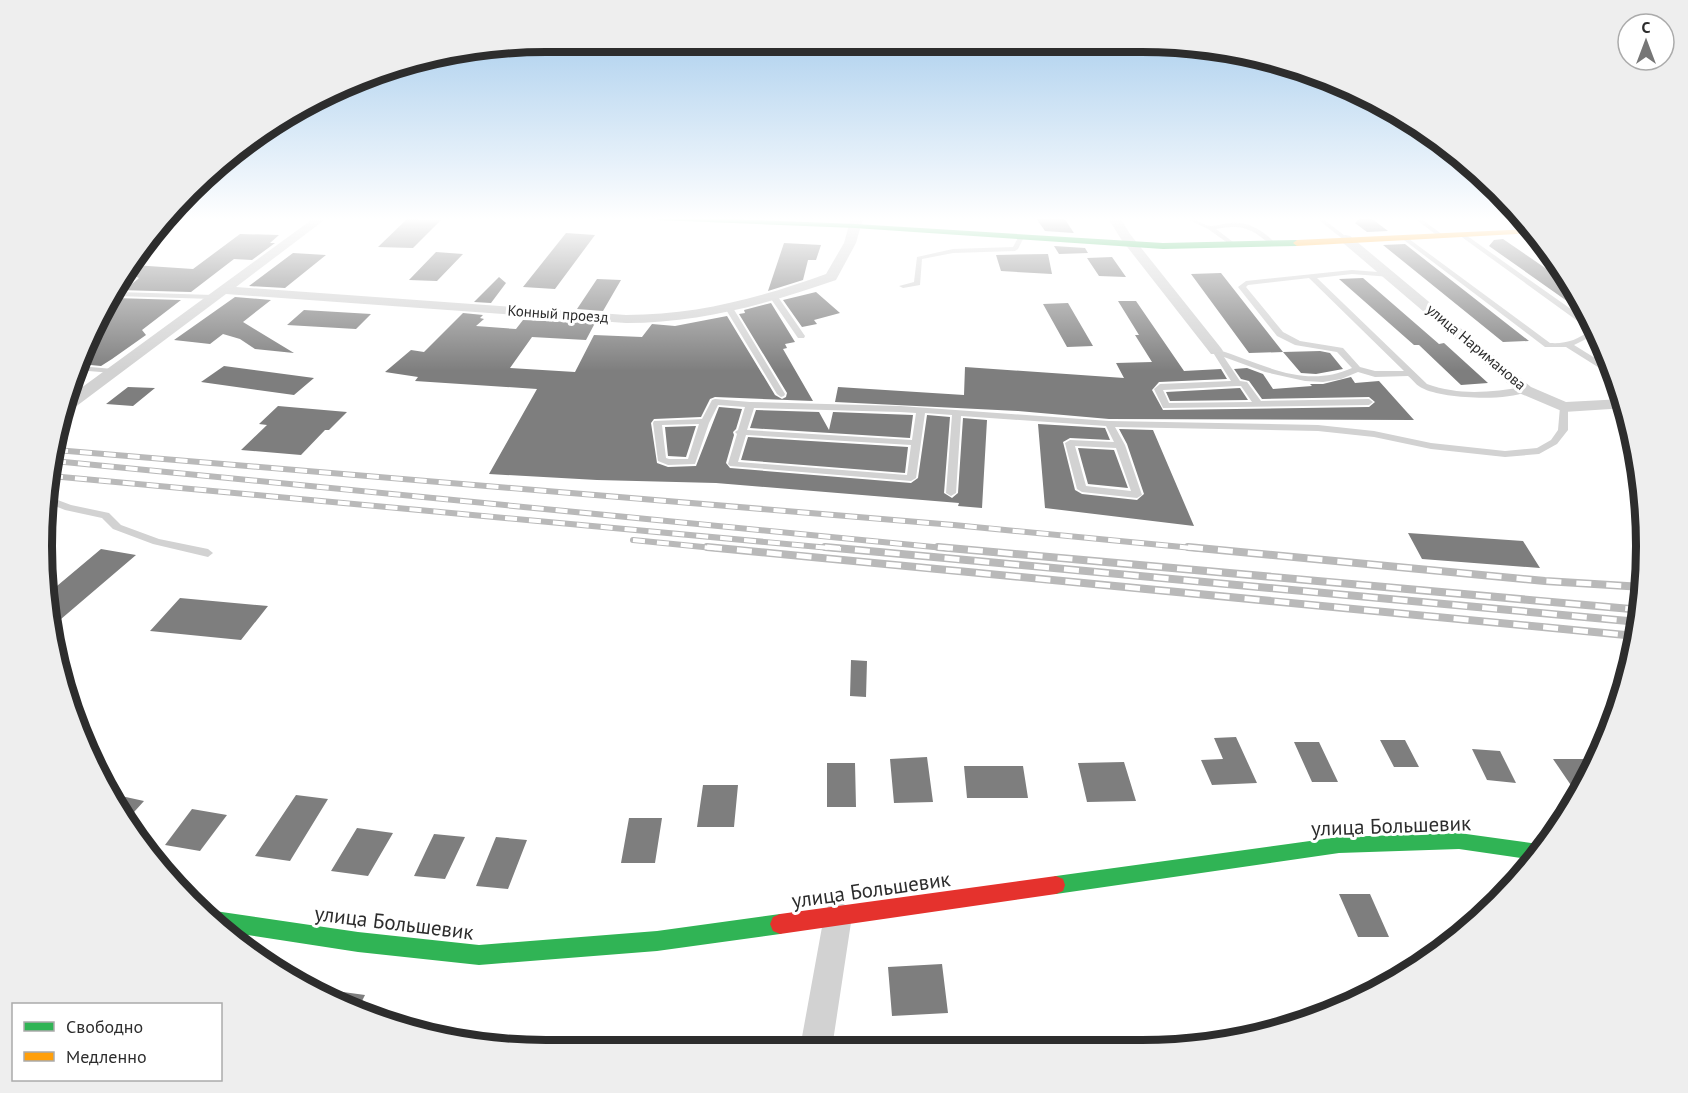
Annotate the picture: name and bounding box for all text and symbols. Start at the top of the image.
north arrow [1616,12,1676,72]
text: С [1642,17,1651,37]
street label: улица Нариманова [1423,299,1530,394]
street label: Конный проезд [507,301,609,327]
street label: улица Большевик [1310,809,1471,842]
street label: улица Большевик [790,865,952,914]
street label: улица Большевик [313,899,475,946]
legend [12,1003,222,1081]
text: Свободно [66,1015,143,1038]
text: Медленно [66,1045,147,1068]

